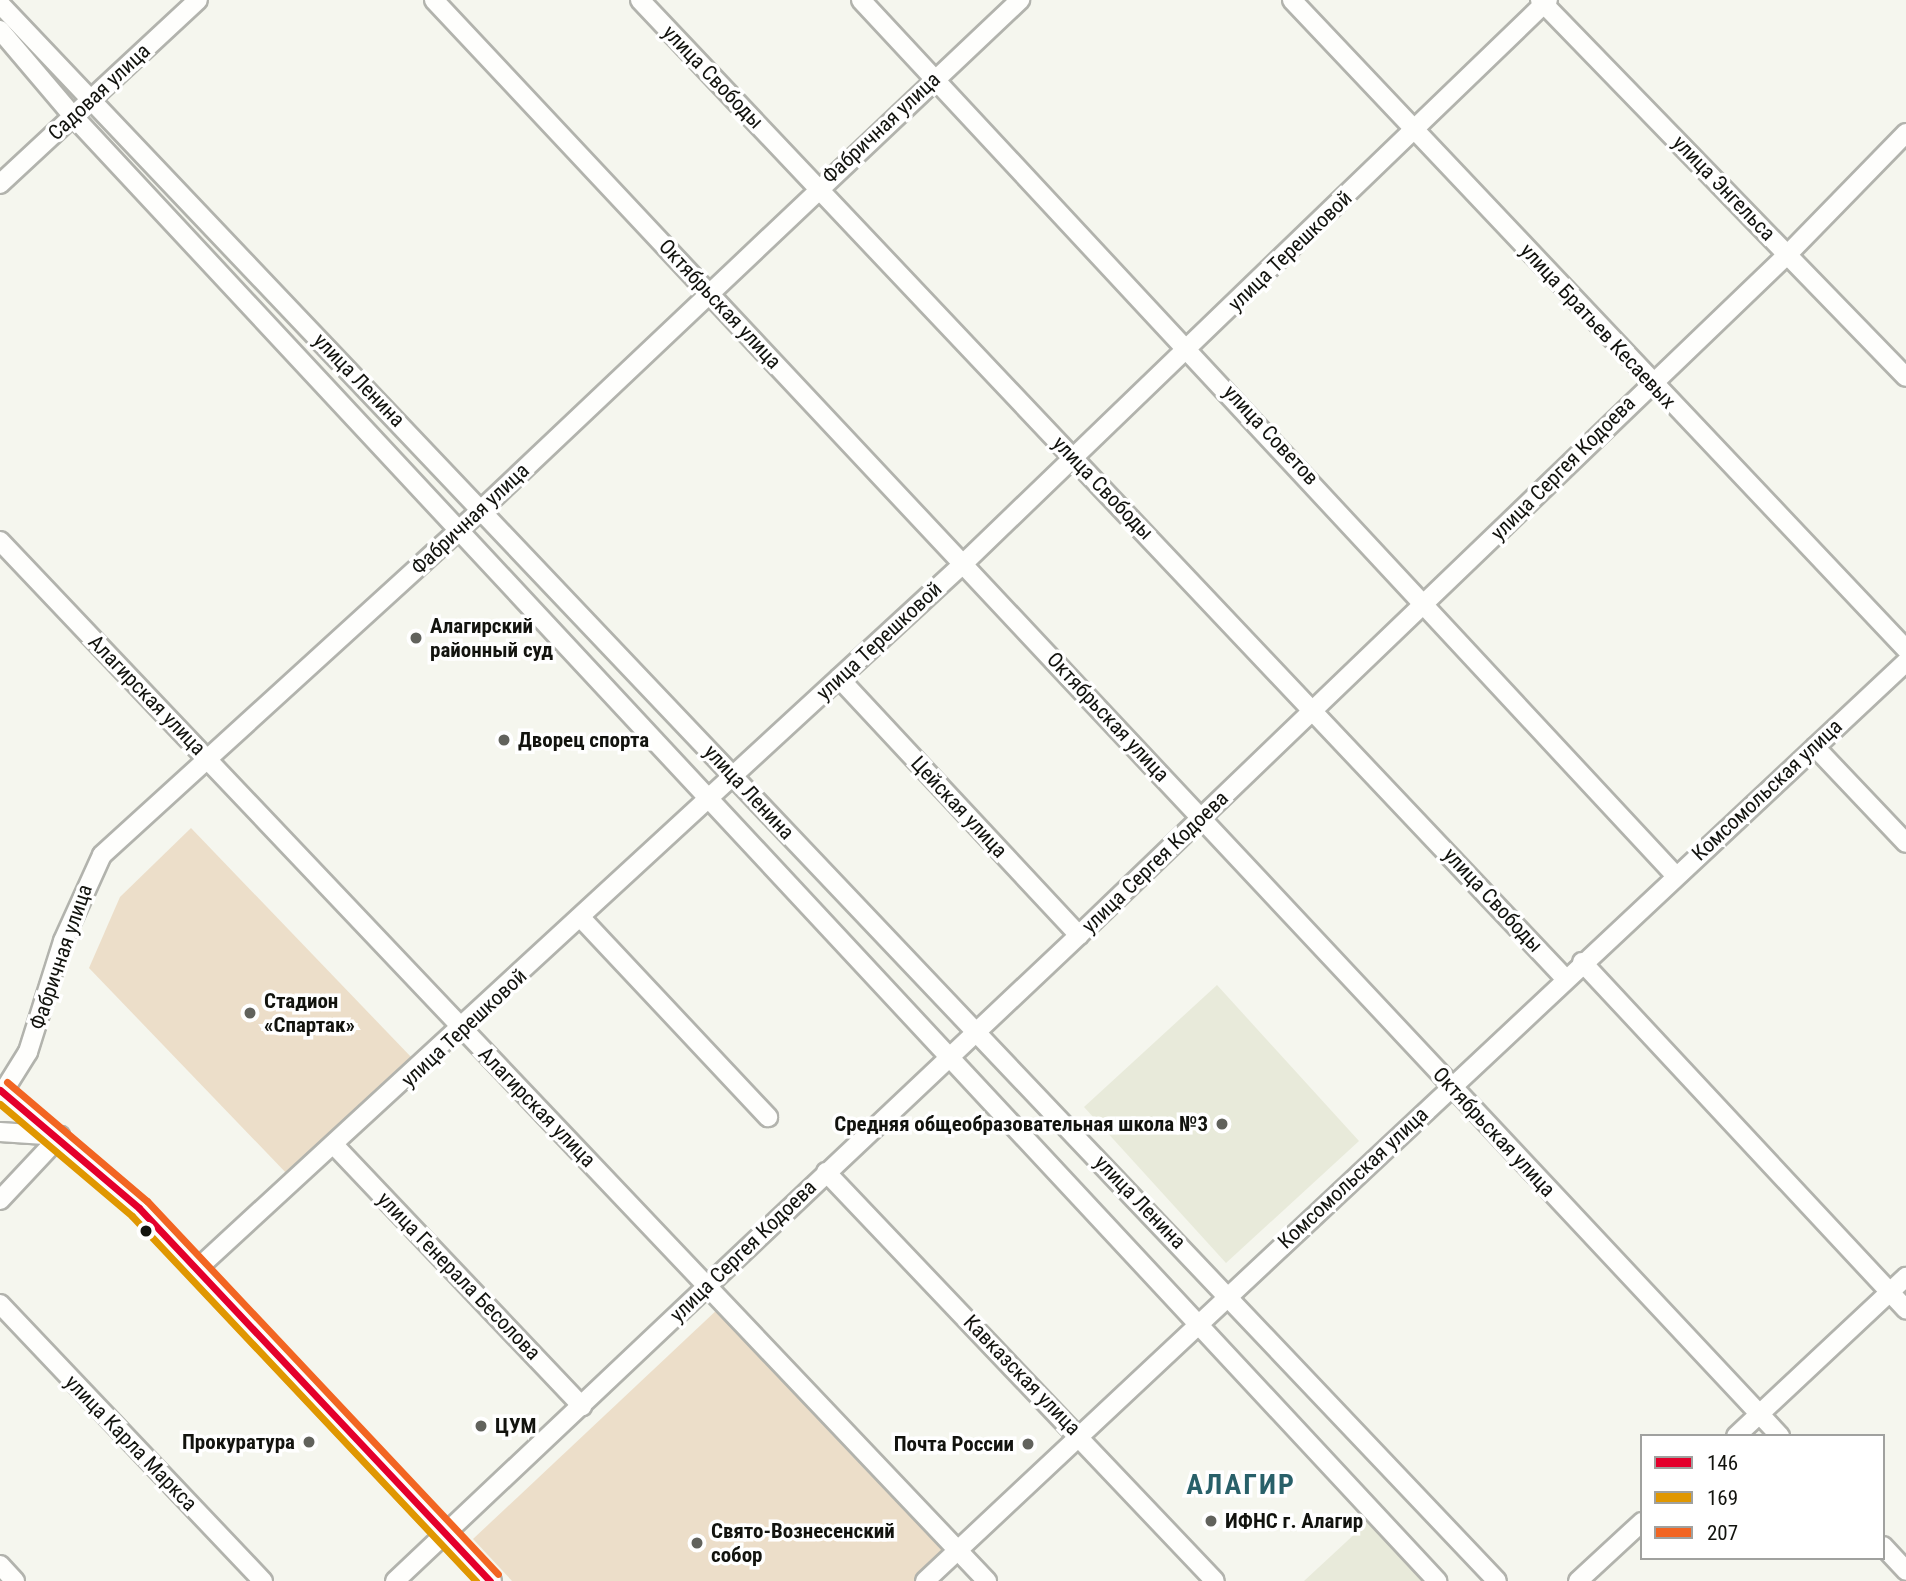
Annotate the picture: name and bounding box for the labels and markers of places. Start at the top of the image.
place label: Алагирский районный суд [430,613,553,663]
marker: Алагирский районный суд [408,630,424,646]
place label: Дворец спорта [518,727,649,753]
marker: Дворец спорта [496,732,512,748]
place label: Стадион «Спартак» [264,988,355,1038]
marker: Стадион «Спартак» [242,1005,258,1021]
place label: Средняя общеобразовательная школа №3 [834,1111,1208,1137]
marker: Средняя общеобразовательная школа №3 [1214,1116,1230,1132]
unlabelled marker [139,1224,153,1238]
place label: ЦУМ [495,1413,536,1439]
marker: ЦУМ [473,1418,489,1434]
place label: Прокуратура [182,1429,295,1455]
place label: Почта России [894,1431,1014,1457]
marker: Прокуратура [301,1434,317,1450]
marker: Почта России [1020,1436,1036,1452]
place label: ИФНС г. Алагир [1225,1508,1363,1534]
marker: ИФНС г. Алагир [1203,1513,1219,1529]
place label: Свято-Вознесенский собор [711,1518,895,1568]
marker: Свято-Вознесенский собор [689,1535,705,1551]

